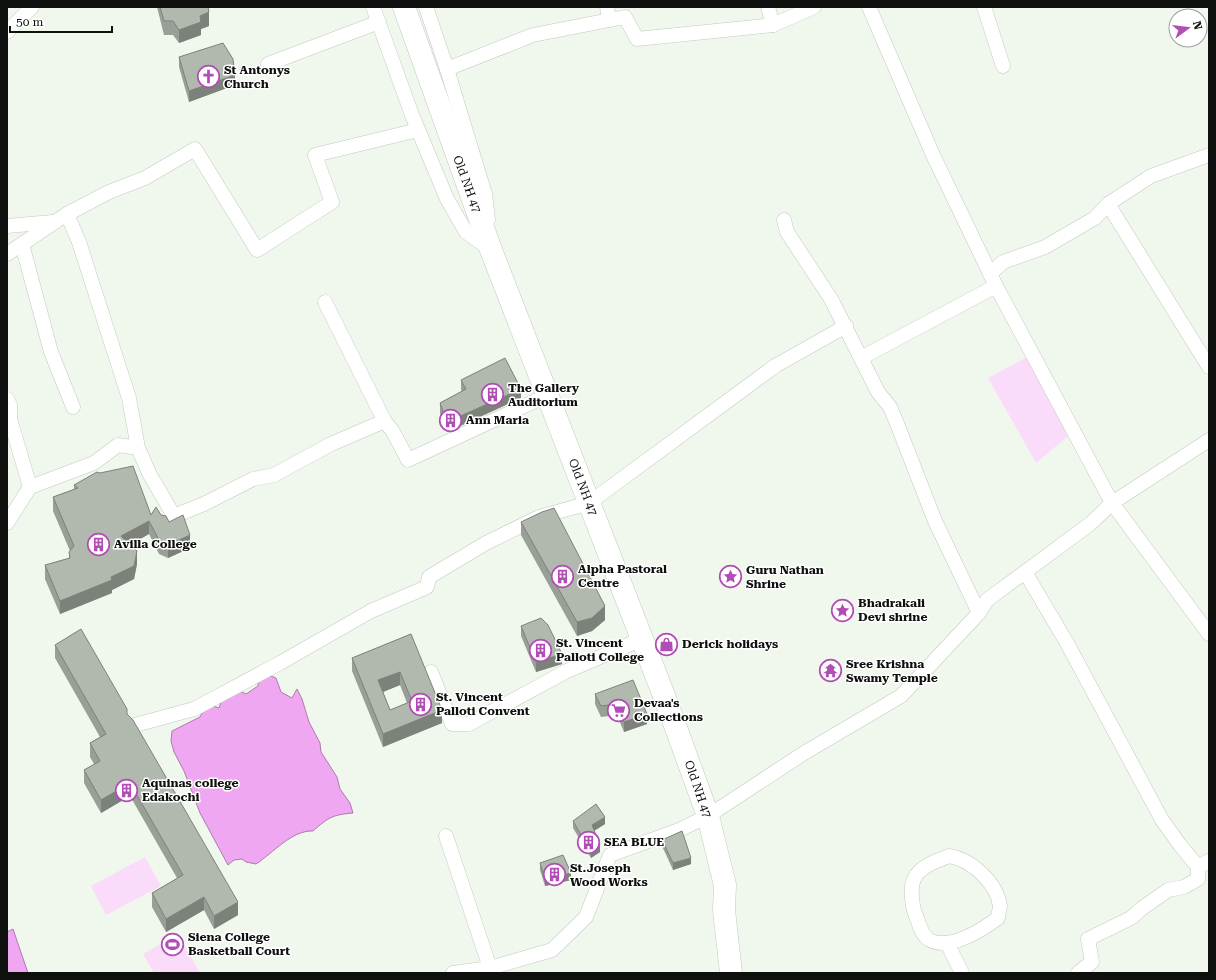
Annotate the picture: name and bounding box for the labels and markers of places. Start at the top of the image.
place label: St Antonys Church [224,63,290,91]
church icon: St Antonys Church [195,64,221,90]
place label: The Gallery Auditorium [508,381,580,409]
building icon: The Gallery Auditorium [479,382,505,408]
building icon: Ann Maria [438,407,464,433]
place label: Ann Maria [466,413,529,427]
building icon: Avilla College [85,531,111,557]
place label: Avilla College [114,537,197,551]
place label: Alpha Pastoral Centre [578,562,667,590]
building icon: Alpha Pastoral Centre [550,563,576,589]
place label: Guru Nathan Shrine [746,563,824,591]
place icon: Guru Nathan Shrine [718,564,744,590]
place label: Bhadrakali Devi shrine [858,596,927,624]
place icon: Bhadrakali Devi shrine [829,597,855,623]
shop icon: Derick holidays [653,631,679,657]
place label: St. Vincent Palloti College [556,636,644,664]
building icon: St. Vincent Palloti College [528,637,554,663]
place label: Derick holidays [682,637,778,651]
place label: Sree Krishna Swamy Temple [846,657,938,685]
temple icon: Sree Krishna Swamy Temple [817,658,843,684]
place label: St. Vincent Palloti Convent [436,690,530,718]
building icon: St. Vincent Palloti Convent [408,691,434,717]
place label: Devaa's Collections [634,696,703,724]
supermarket icon: Devaa's Collections [606,697,632,723]
place label: Aquinas college Edakochi [142,776,239,804]
building icon: Aquinas college Edakochi [114,777,140,803]
building icon: SEA BLUE [575,829,601,855]
place label: SEA BLUE [604,835,664,849]
place label: St.Joseph Wood Works [570,861,648,889]
building icon: St.Joseph Wood Works [542,862,568,888]
place label: Siena College Basketball Court [188,930,290,958]
sports icon: Siena College Basketball Court [159,931,185,957]

